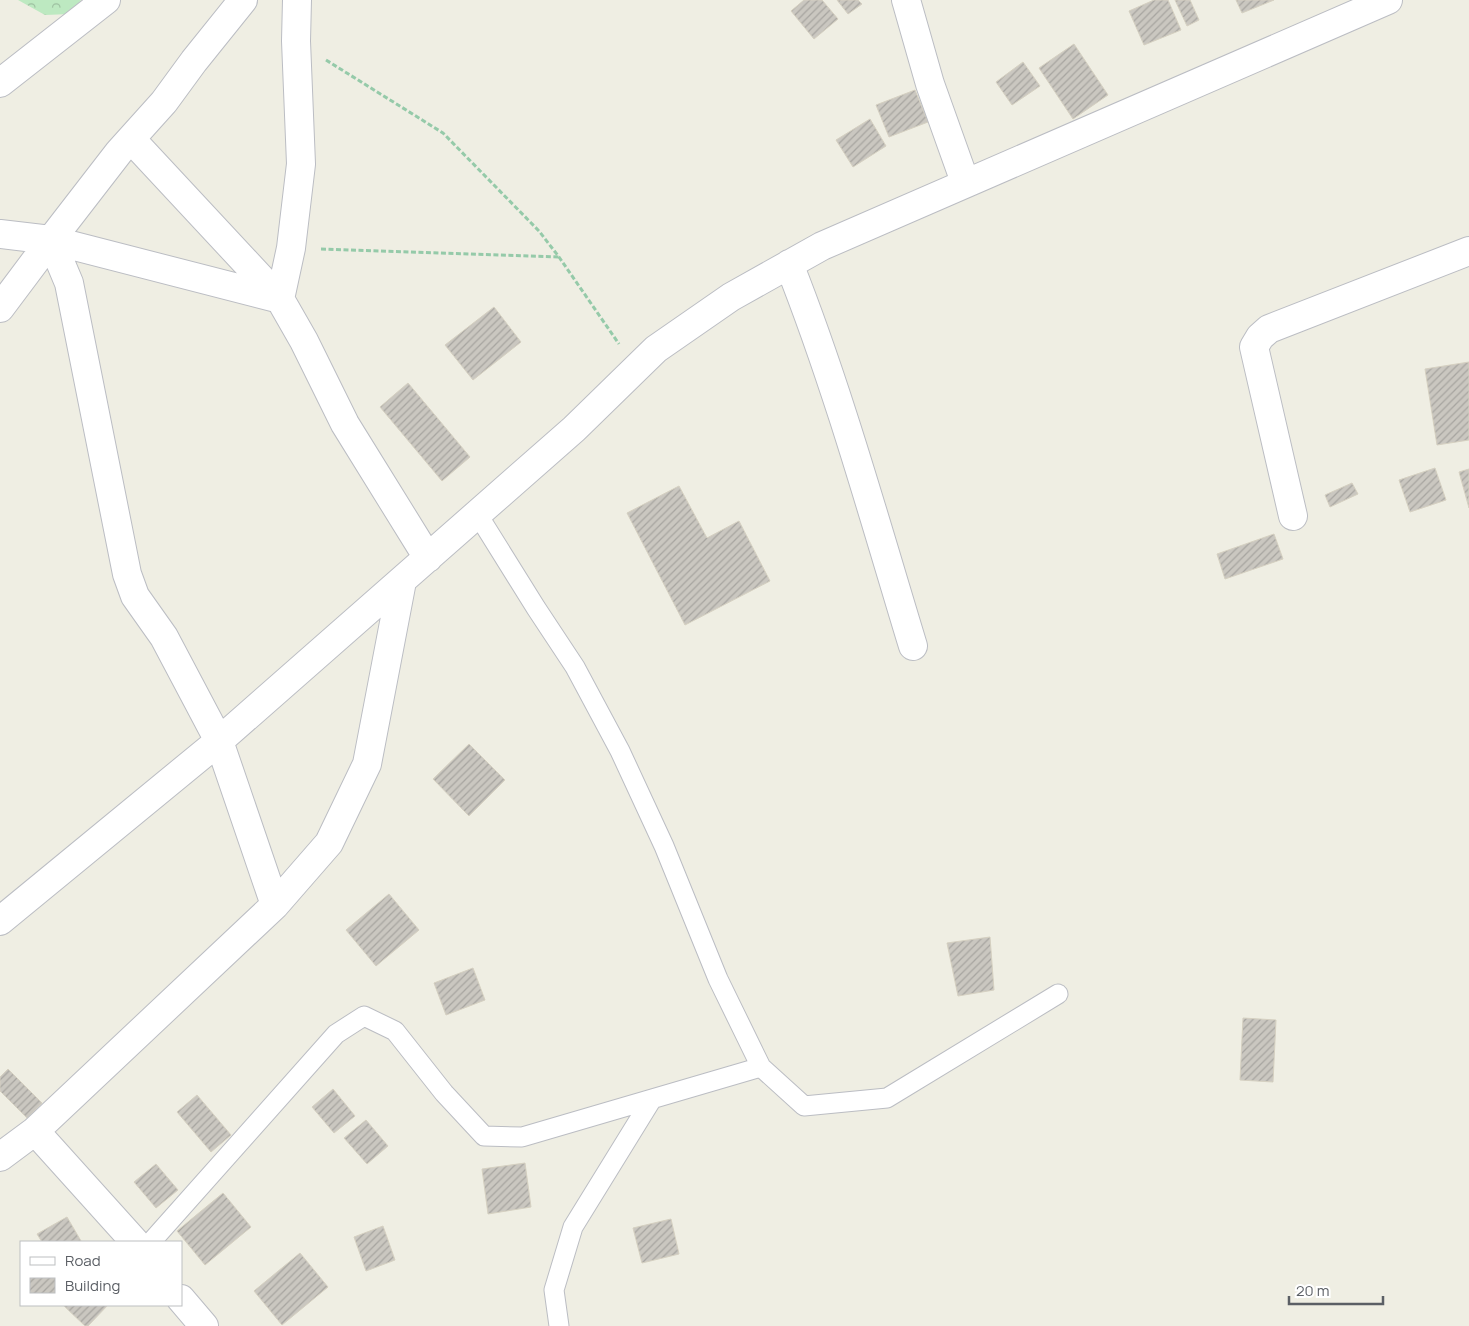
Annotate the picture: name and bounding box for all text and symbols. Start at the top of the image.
legend [20,1241,182,1306]
text: Road [65,1250,101,1271]
scale bar [1289,1274,1383,1306]
text: Building [65,1275,120,1296]
text: 20 m [1296,1280,1329,1301]

